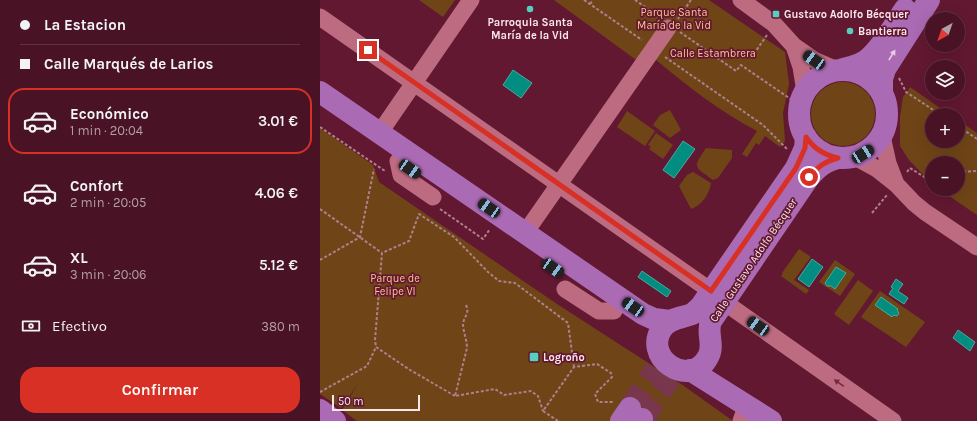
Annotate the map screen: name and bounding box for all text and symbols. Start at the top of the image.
marker: Parroquia Santa María de la Vid [525,4,535,14]
park label: Parque Santa María de la Vid [637,6,711,32]
place label: Gustavo Adolfo Bécquer [784,8,909,21]
marker: Gustavo Adolfo Bécquer [771,9,781,19]
north arrow [925,12,965,52]
map controls [925,12,965,196]
text: La Estacion [44,16,126,34]
place label: Parroquia Santa María de la Vid [487,16,573,42]
place label: Bantierra [858,25,907,38]
marker: Bantierra [845,26,855,36]
route end [359,41,377,59]
park label: Calle Estambrera [670,47,756,60]
car [801,48,827,72]
one-way arrow [889,49,896,61]
text: Calle Marqués de Larios [44,55,214,73]
button: layers [925,60,965,100]
icon: car [22,103,58,139]
text: Económico [70,105,149,123]
button: + [925,108,965,148]
text: 3.01 € [258,112,298,130]
text: 1 min · 20:04 [70,123,143,138]
car [850,143,876,165]
button: − [925,156,965,196]
car [397,157,423,181]
route start [800,168,818,186]
icon: car [22,175,58,211]
text: Confort [70,177,123,195]
text: 4.06 € [255,184,298,202]
text: 2 min · 20:05 [70,195,146,210]
car [476,196,502,220]
street label: Calle Gustavo Adolfo Bécquer [707,196,800,325]
icon: car [22,247,58,283]
text: XL [70,249,88,267]
text: 5.12 € [259,256,298,274]
car [540,256,566,280]
text: 3 min · 20:06 [70,267,147,282]
park label: Parque de Felipe VI [370,272,420,298]
car [620,295,646,319]
car [745,314,771,338]
icon: cash [20,315,42,337]
text: Efectivo [52,317,107,335]
text: 380 m [261,319,300,334]
marker: Logroño [528,351,540,363]
place label: Logroño [543,351,585,364]
button: Confirmar [20,367,300,413]
one-way arrow [833,379,844,387]
scale bar [332,393,420,412]
text: 50 m [338,395,364,408]

